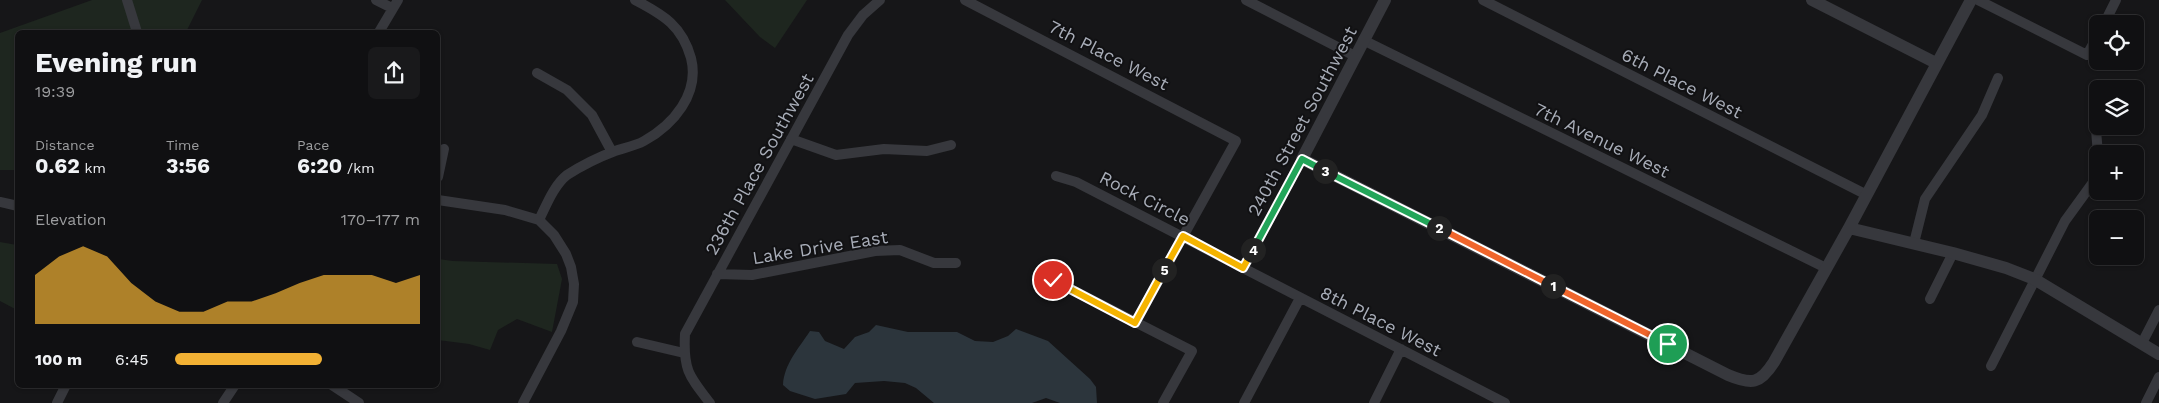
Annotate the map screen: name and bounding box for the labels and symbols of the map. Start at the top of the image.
street label: 7th Place West [1045,16,1173,94]
street label: 240th Street Southwest [1243,22,1361,219]
street label: 6th Place West [1618,44,1746,123]
street label: 236th Place Southwest [700,69,818,258]
street label: 7th Avenue West [1531,98,1673,182]
pin: 3 [1312,158,1338,184]
street label: Rock Circle [1096,166,1194,230]
pin: 2 [1426,216,1452,240]
street label: Lake Drive East [751,226,890,268]
pin: 4 [1240,238,1266,262]
pin: 5 [1152,258,1176,282]
pin [1032,259,1074,301]
pin: 1 [1540,274,1566,298]
street label: 8th Place West [1317,281,1445,361]
pin [1647,323,1689,365]

